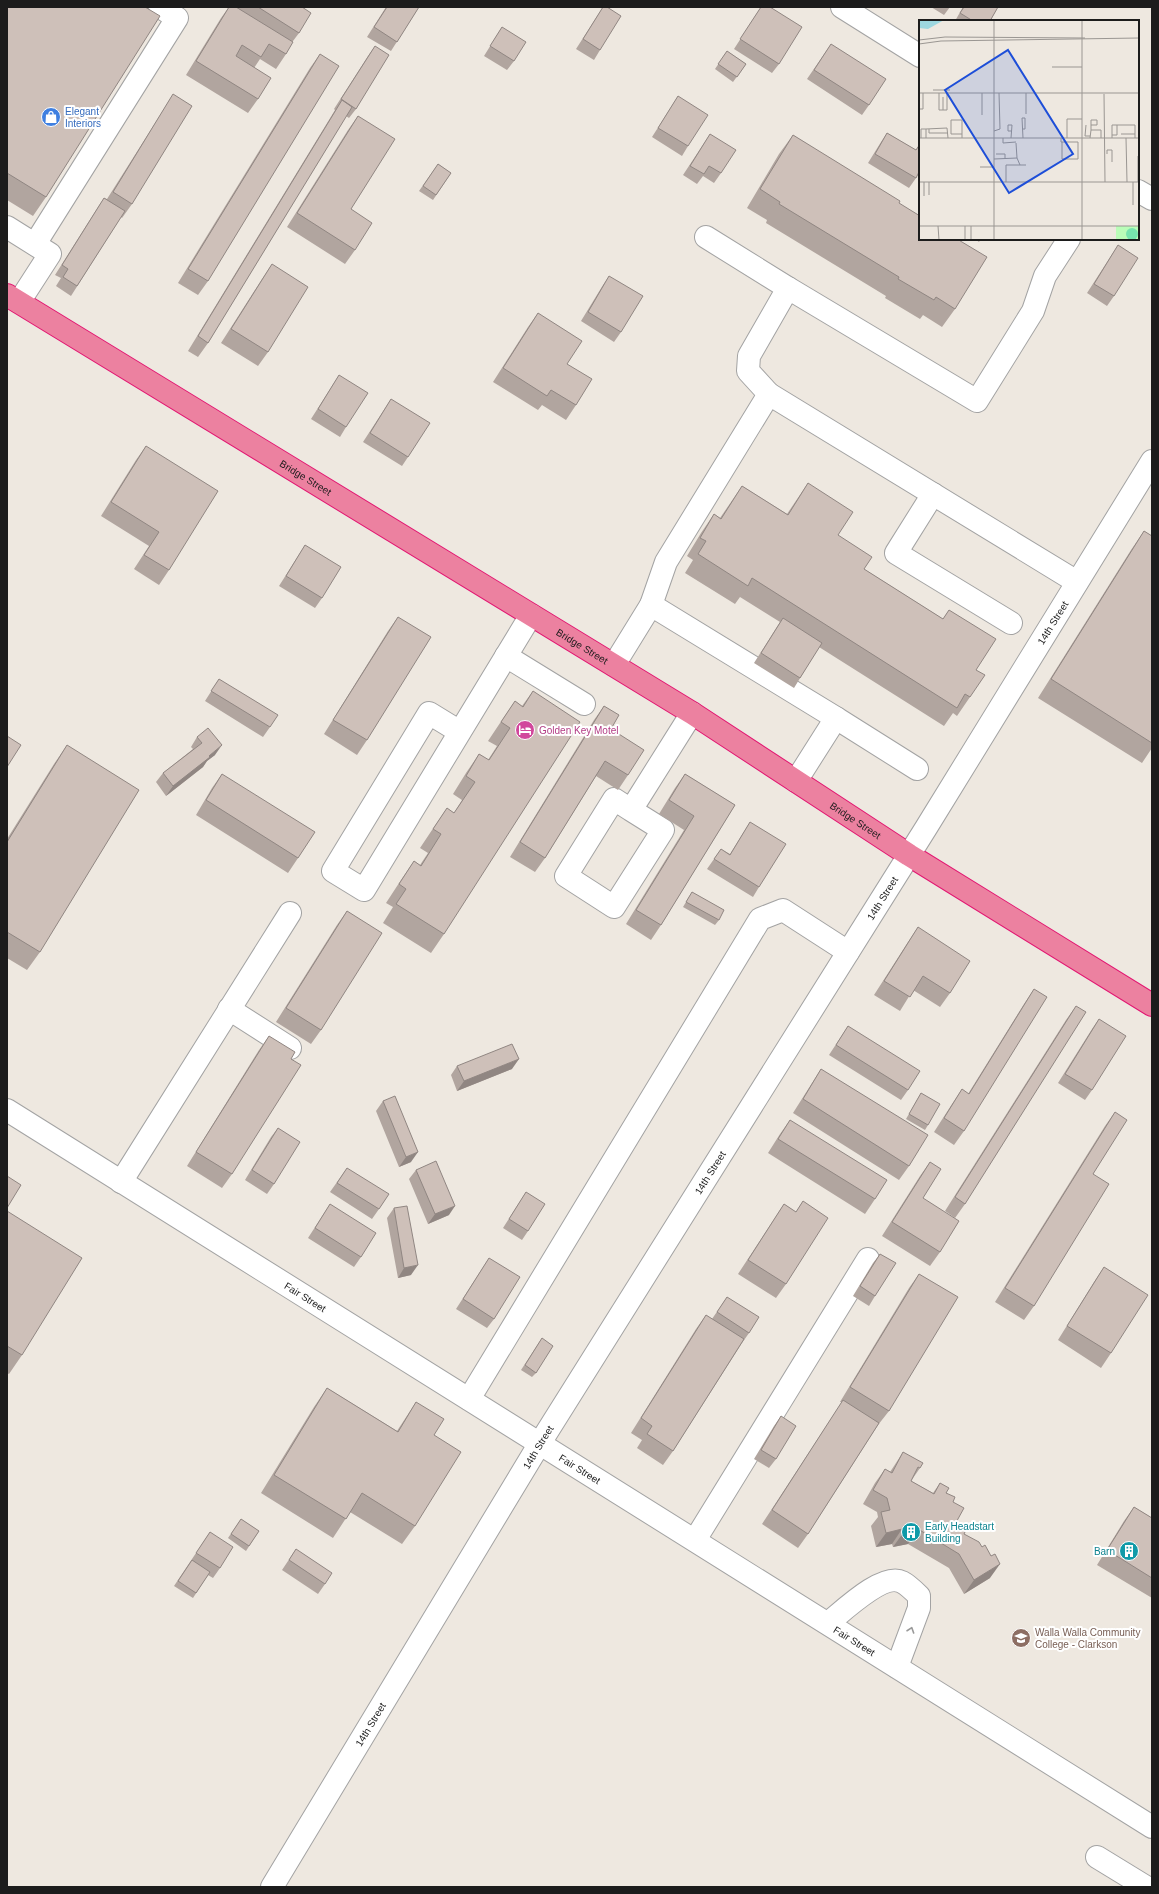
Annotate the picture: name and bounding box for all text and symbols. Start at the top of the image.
inset map [919,20,1139,240]
shop icon: Elegant Interiors [40,106,62,128]
place label: Elegant Interiors [65,106,101,129]
street label: Bridge Street [278,458,333,498]
street label: 14th Street [1035,599,1071,647]
street label: Bridge Street [554,627,610,667]
hotel icon: Golden Key Motel [514,719,536,741]
place label: Golden Key Motel [539,725,619,736]
street label: Bridge Street [828,800,883,841]
street label: 14th Street [865,874,900,922]
street label: 14th Street [693,1149,728,1196]
street label: Fair Street [282,1280,328,1314]
street label: 14th Street [521,1423,556,1471]
street label: Fair Street [557,1452,603,1486]
building icon: Early Headstart Building [900,1521,922,1543]
place label: Early Headstart Building [925,1521,994,1544]
building icon: Barn [1118,1540,1140,1562]
place label: Barn [1094,1546,1115,1557]
street label: Fair Street [832,1624,877,1658]
one-way arrow [906,1627,915,1634]
school or university icon: Walla Walla Community College - Clarkson [1010,1627,1032,1649]
place label: Walla Walla Community College - Clarkson [1035,1627,1140,1650]
street label: 14th Street [353,1701,388,1748]

